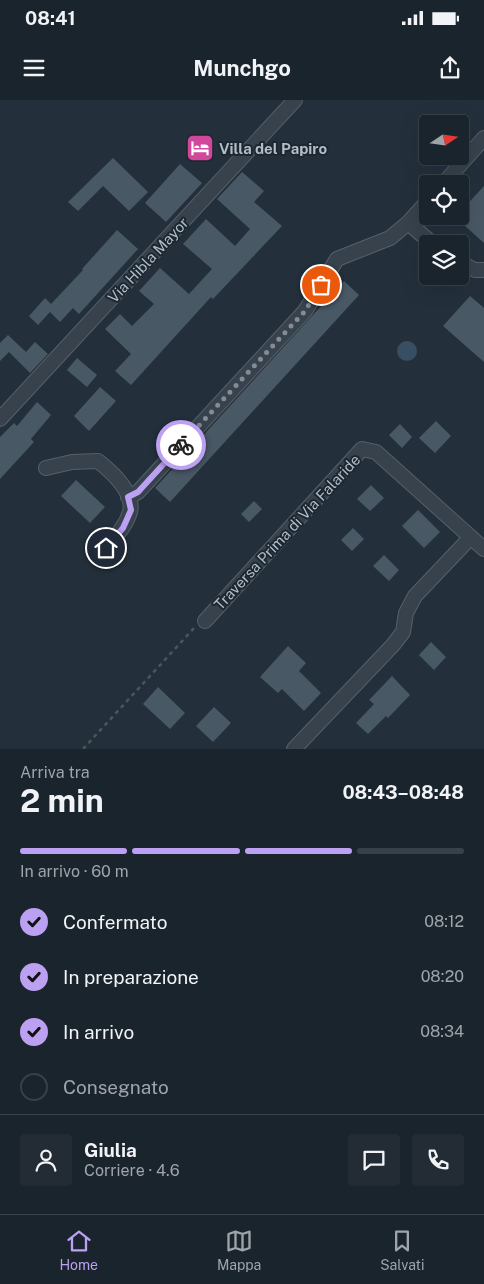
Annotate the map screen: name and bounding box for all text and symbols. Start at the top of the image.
text: 08:41 [25,7,76,29]
icon: menu [20,54,48,82]
icon: share [436,54,464,82]
text: Munchgo [193,55,291,81]
north arrow [419,115,469,165]
map controls [419,115,469,285]
hotel icon: Villa del Papiro [185,133,215,163]
place label: Villa del Papiro [219,140,327,157]
button: locate [419,175,469,225]
street label: Via Hibla Mayor [104,214,192,306]
button: layers [419,235,469,285]
pin [300,264,342,306]
icon: bag [307,271,335,299]
courier [156,420,206,470]
icon: bike [167,431,195,459]
street label: Traversa Prima di Via Falaride [211,451,363,613]
pin [85,527,127,569]
icon: home [92,534,120,562]
text: Arriva tra [20,763,90,782]
text: 08:43–08:48 [342,781,464,803]
text: 2 min [20,782,104,819]
text: In arrivo · 60 m [20,862,129,881]
icon: check [20,908,48,936]
text: Confermato [63,911,167,933]
text: 08:12 [424,912,464,931]
icon: check [20,963,48,991]
text: In preparazione [63,966,199,988]
text: 08:20 [421,967,464,986]
icon: check [20,1018,48,1046]
text: In arrivo [63,1021,134,1043]
text: 08:34 [420,1022,464,1041]
text: Consegnato [63,1076,169,1098]
button: person [20,1134,72,1186]
button: chat [348,1134,400,1186]
button: phone [412,1134,464,1186]
text: Giulia [84,1139,137,1161]
text: Corriere · 4.6 [84,1161,180,1180]
tab: Home [59,1227,98,1273]
tab: Mappa [217,1227,261,1273]
tab: Salvati [380,1227,425,1273]

